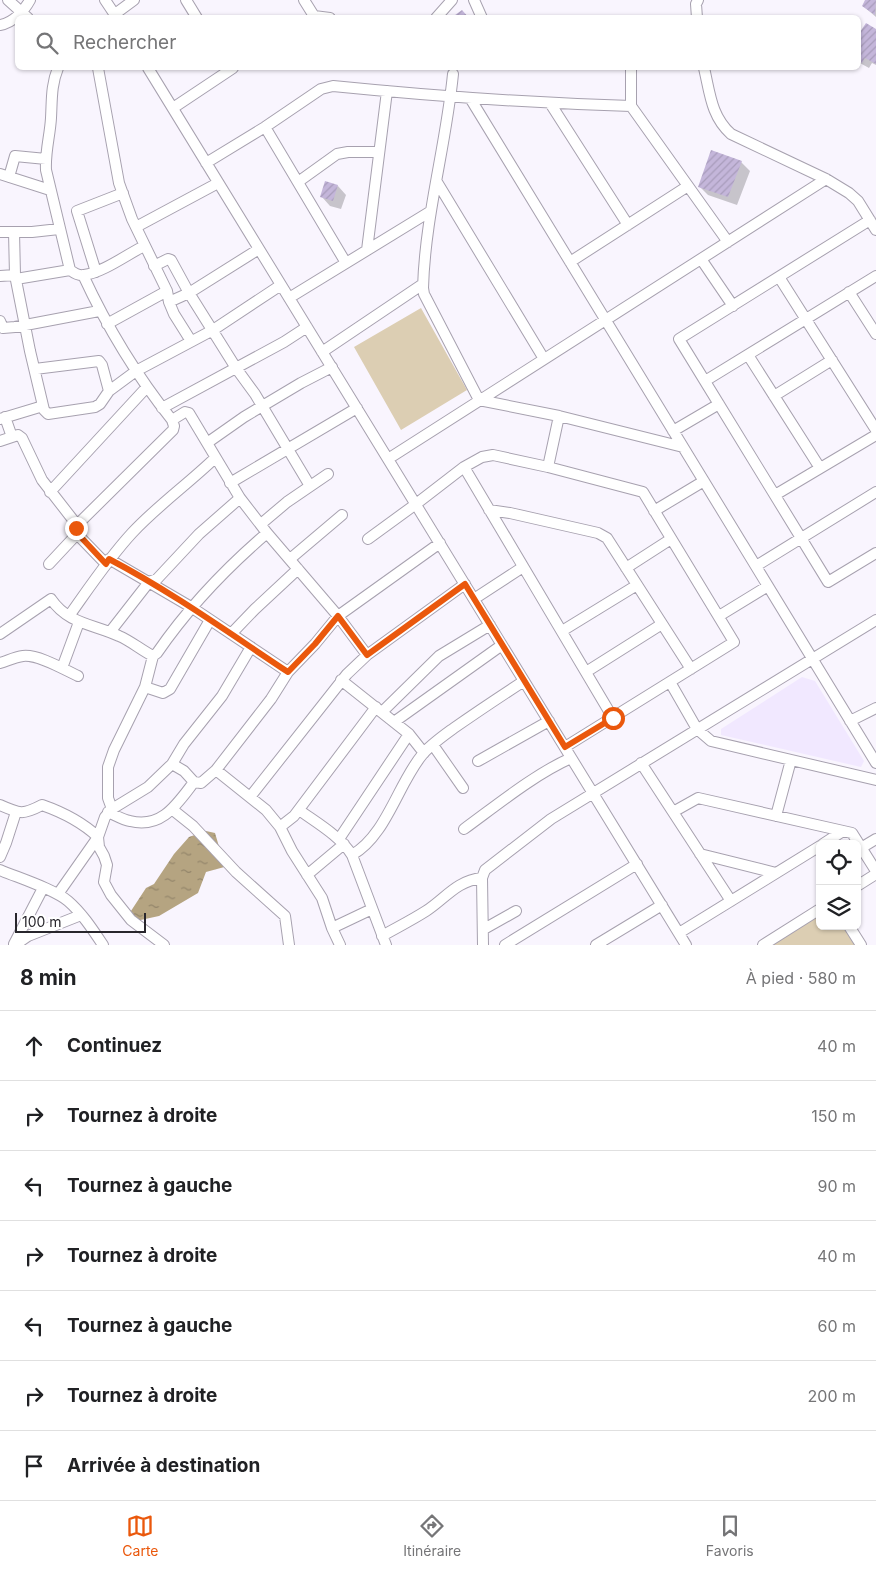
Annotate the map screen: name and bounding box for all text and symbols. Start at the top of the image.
search box [15,15,861,70]
icon: search [33,29,61,57]
text: Rechercher [73,31,176,54]
route end [65,517,88,540]
route start [602,707,625,730]
map controls [816,840,861,930]
button: locate [816,840,861,885]
button: layers [816,885,861,930]
scale bar [15,910,146,933]
text: 100 m [22,913,62,930]
text: 8 min [20,965,77,990]
text: À pied · 580 m [746,968,856,988]
icon: ahead [20,1032,48,1060]
text: Continuez [67,1034,162,1057]
text: 40 m [817,1036,856,1056]
icon: right [20,1102,48,1130]
text: Tournez à droite [67,1104,217,1127]
text: 150 m [811,1106,856,1126]
icon: left [20,1172,48,1200]
text: Tournez à gauche [67,1174,232,1197]
text: 90 m [817,1176,856,1196]
icon: right [20,1242,48,1270]
text: Tournez à droite [67,1244,217,1267]
text: 40 m [817,1246,856,1266]
icon: left [20,1312,48,1340]
text: Tournez à gauche [67,1314,232,1337]
text: 60 m [817,1316,856,1336]
icon: right [20,1382,48,1410]
text: Tournez à droite [67,1384,217,1407]
text: 200 m [808,1386,856,1406]
icon: arrive [20,1452,48,1480]
text: Arrivée à destination [67,1454,260,1477]
tab: Carte [122,1512,159,1559]
tab: Itinéraire [403,1512,461,1559]
tab: Favoris [706,1512,754,1559]

